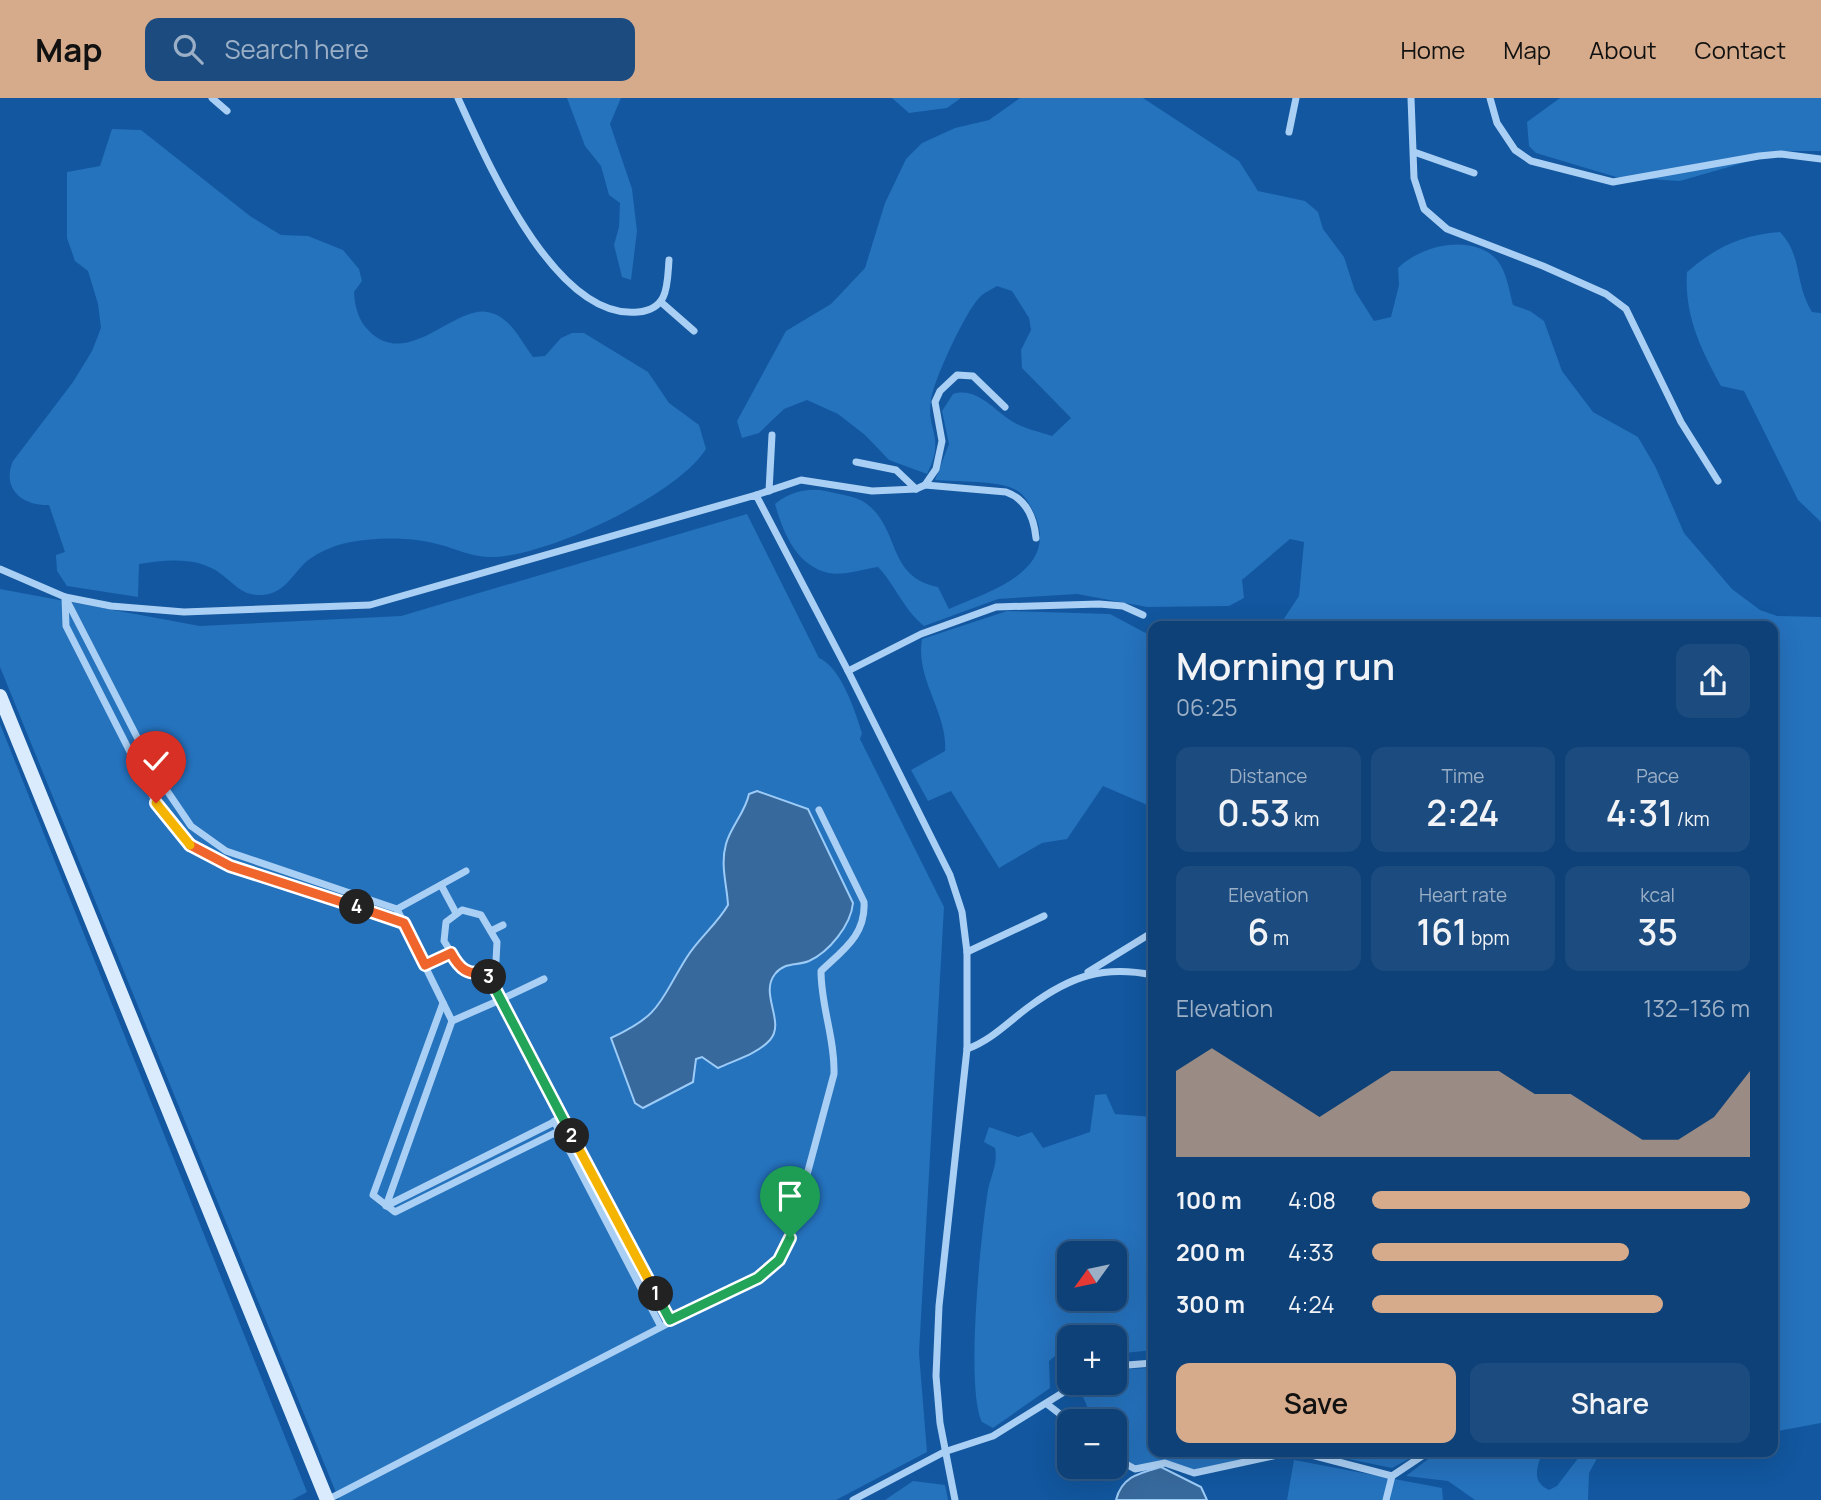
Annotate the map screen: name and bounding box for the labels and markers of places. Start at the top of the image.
pin [126,731,186,803]
pin: 4 [340,890,374,924]
pin: 3 [472,960,506,994]
pin: 2 [554,1118,590,1154]
pin [760,1166,820,1238]
pin: 1 [638,1276,674,1312]

